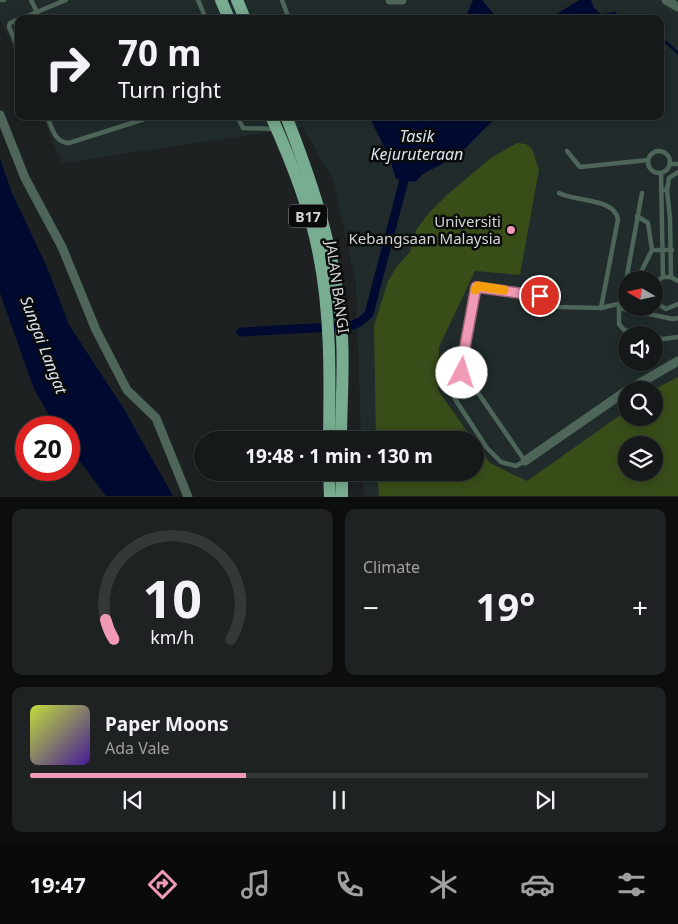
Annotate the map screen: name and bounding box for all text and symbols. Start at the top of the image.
text: 70 m [118,29,201,76]
icon: right [35,35,100,100]
text: Turn right [118,74,221,104]
water label: Tasik Kejuruteraan [371,125,463,165]
road number: B17 [289,205,327,228]
place label: Universiti Kebangsaan Malaysia [349,211,501,248]
marker: Universiti Kebangsaan Malaysia [505,224,517,236]
street label: JALAN BANGI [321,237,354,335]
north arrow [618,271,662,316]
map controls [618,271,663,481]
pin [519,275,561,317]
icon: arrive [526,282,554,310]
water label: Sungai Langat [15,293,73,398]
button: sound [618,326,663,371]
position arrow [435,346,487,398]
button: search [618,381,663,426]
speed limit sign: 20 [15,416,80,481]
button: layers [618,436,663,481]
text: 19:48 · 1 min · 130 m [245,443,433,469]
text: Climate [363,556,420,578]
text: 10 [143,562,202,633]
text: 19° [476,580,535,632]
text: − [363,588,379,626]
text: + [632,588,648,626]
text: km/h [151,625,194,649]
text: Paper Moons [105,711,229,737]
text: Ada Vale [105,737,170,759]
icon: previous [119,786,147,814]
icon: pause [325,786,353,814]
icon: next [531,786,559,814]
icon: directions [145,867,180,902]
icon: music [238,867,273,902]
icon: phone [332,867,367,902]
icon: climate [426,867,461,902]
icon: car [520,867,555,902]
icon: filters [614,867,649,902]
text: 19:47 [29,869,86,899]

